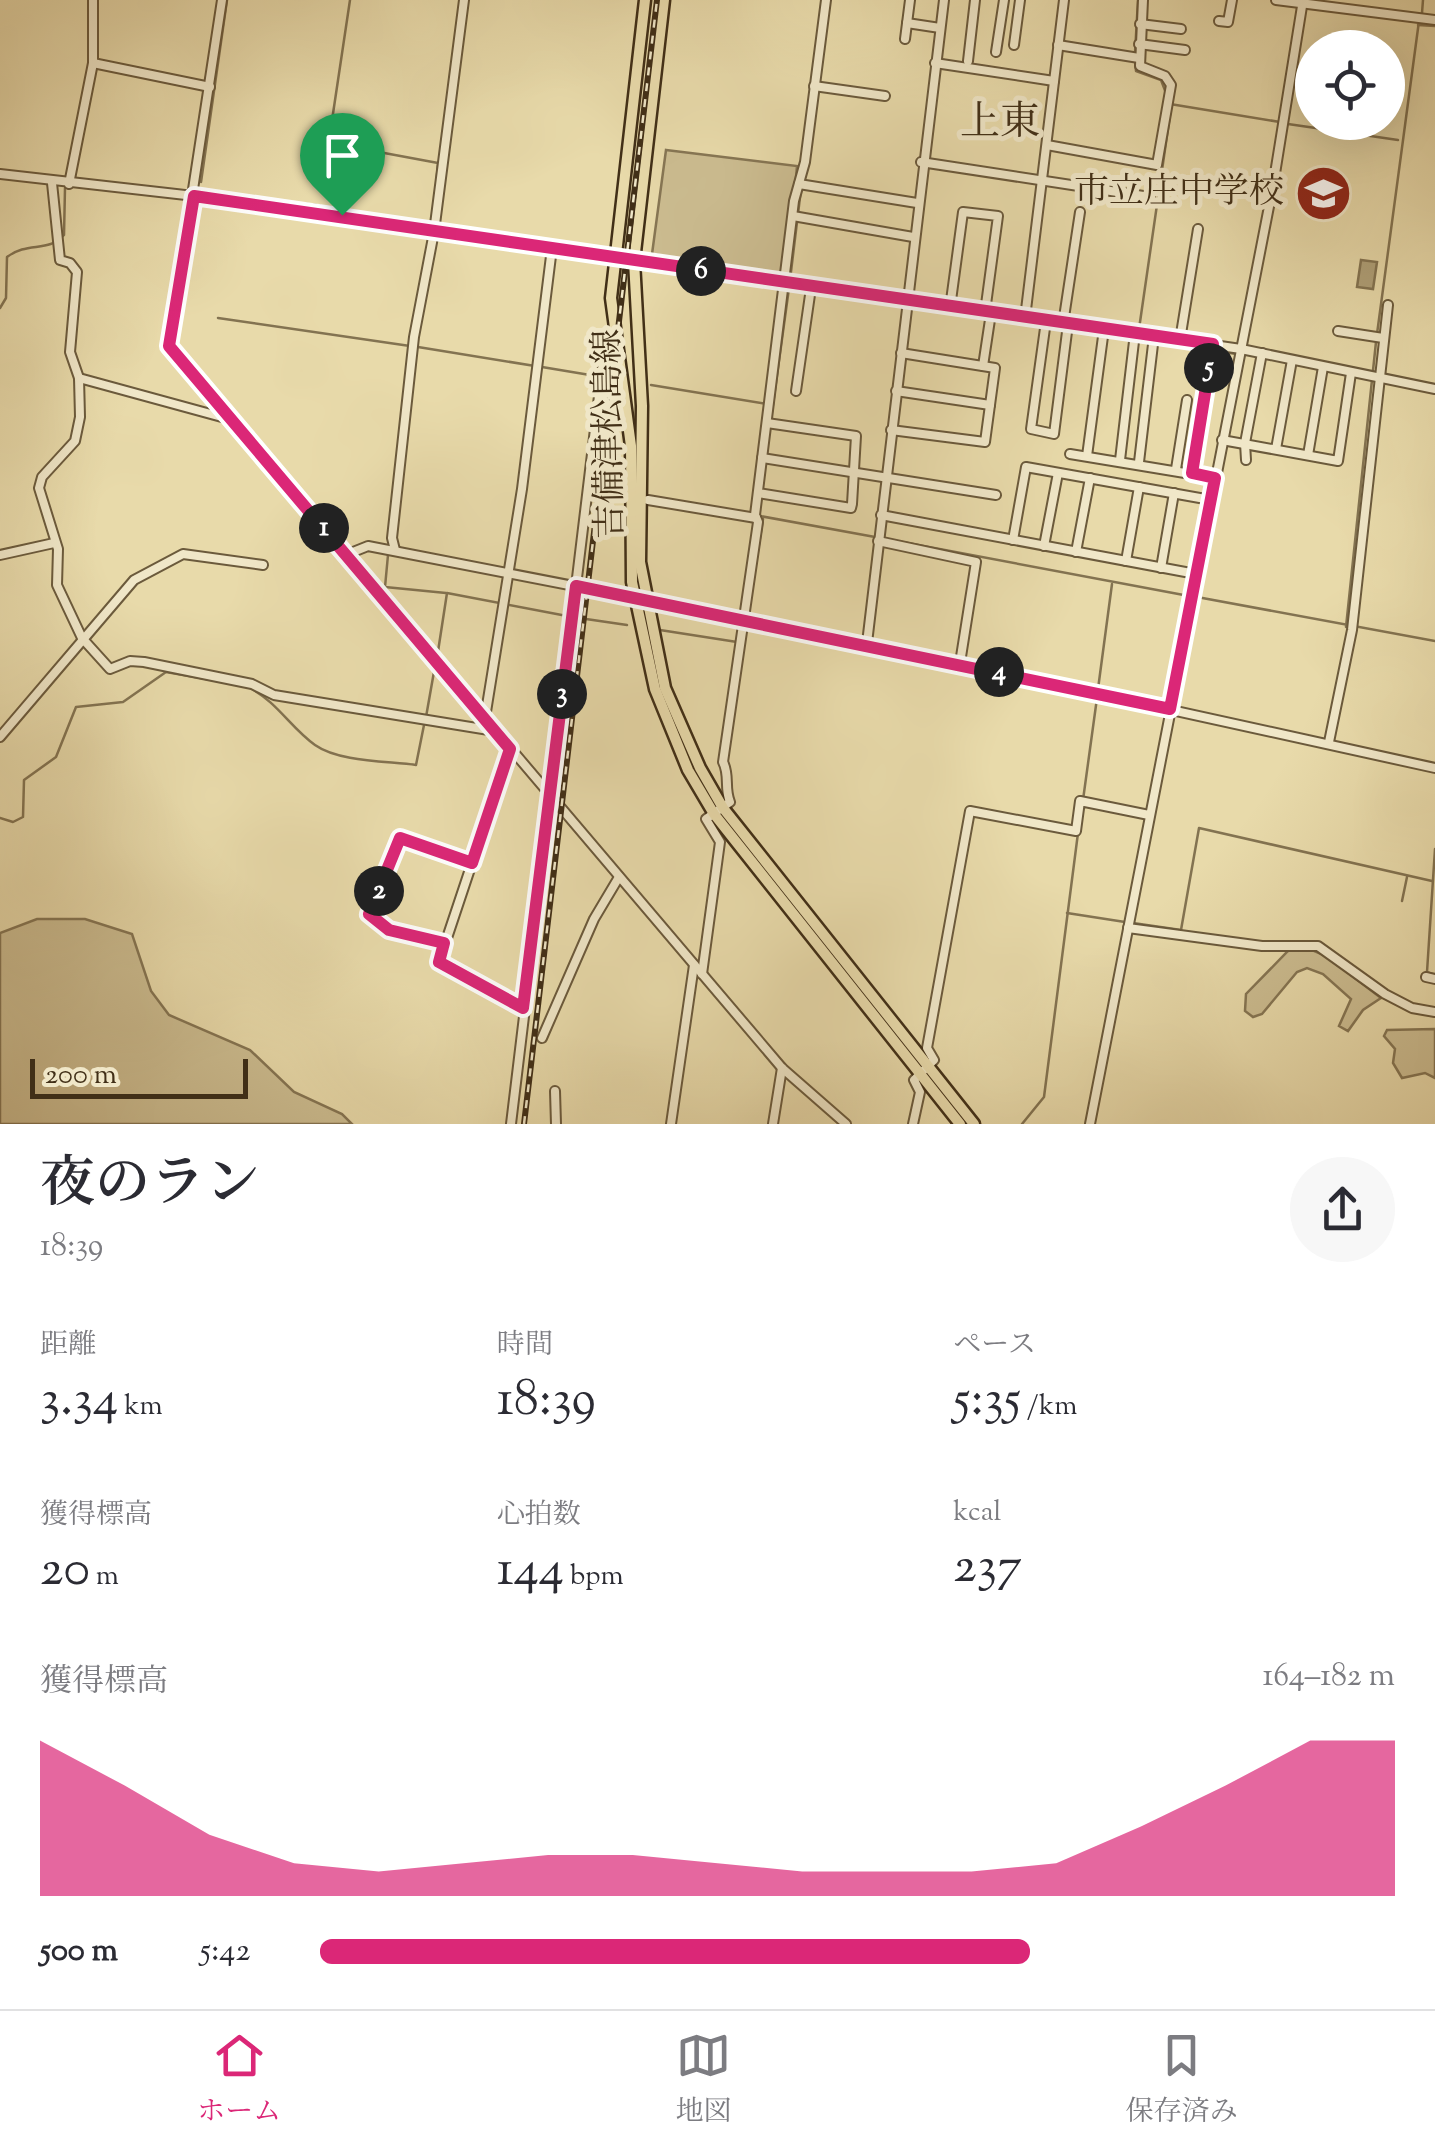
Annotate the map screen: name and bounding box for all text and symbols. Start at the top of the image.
map controls [1295,30,1405,140]
button: locate [1295,30,1405,140]
district label: 上東 [960,96,1040,153]
pin [300,113,385,216]
icon: arrive [315,128,370,183]
school or university icon: 市立庄中学校 [1293,163,1353,223]
place label: 市立庄中学校 [1074,168,1284,219]
pin: 6 [676,246,726,296]
text: 6 [694,251,708,291]
street label: 吉備津松島線 [584,329,638,539]
pin: 5 [1184,343,1234,393]
text: 5 [1204,348,1214,388]
pin: 1 [299,503,349,553]
text: 1 [319,508,329,548]
pin: 4 [974,647,1024,697]
text: 4 [992,652,1006,692]
pin: 3 [537,669,587,719]
text: 3 [556,674,568,714]
pin: 2 [354,866,404,916]
text: 2 [372,871,386,911]
scale bar [30,1054,248,1098]
text: 200 m [45,1056,117,1096]
text: 夜のラン [40,1147,260,1226]
button: share [1290,1157,1395,1262]
text: 18:39 [40,1224,103,1270]
text: 距離 [40,1326,96,1366]
text: 時間 [497,1326,553,1366]
text: ペース [953,1326,1036,1366]
text: 3.34 [40,1366,118,1438]
text: 18:39 [497,1366,596,1438]
text: 5:35 [953,1366,1021,1438]
text: km [118,1387,163,1427]
text: /km [1021,1387,1077,1427]
text: kcal [953,1493,1001,1533]
text: 獲得標高 [40,1496,152,1536]
text: 心拍数 [497,1496,581,1536]
text: 237 [953,1533,1022,1605]
text: 20 [40,1536,90,1608]
text: 144 [497,1536,564,1608]
text: m [90,1557,119,1597]
text: bpm [564,1557,624,1597]
text: 164–182 m [1262,1654,1395,1700]
text: 獲得標高 [40,1660,168,1706]
text: 500 m [40,1929,118,1975]
text: 5:42 [200,1929,250,1975]
tab: ホーム [197,2028,281,2133]
tab: 地図 [675,2028,732,2133]
tab: 保存済み [1126,2028,1238,2133]

